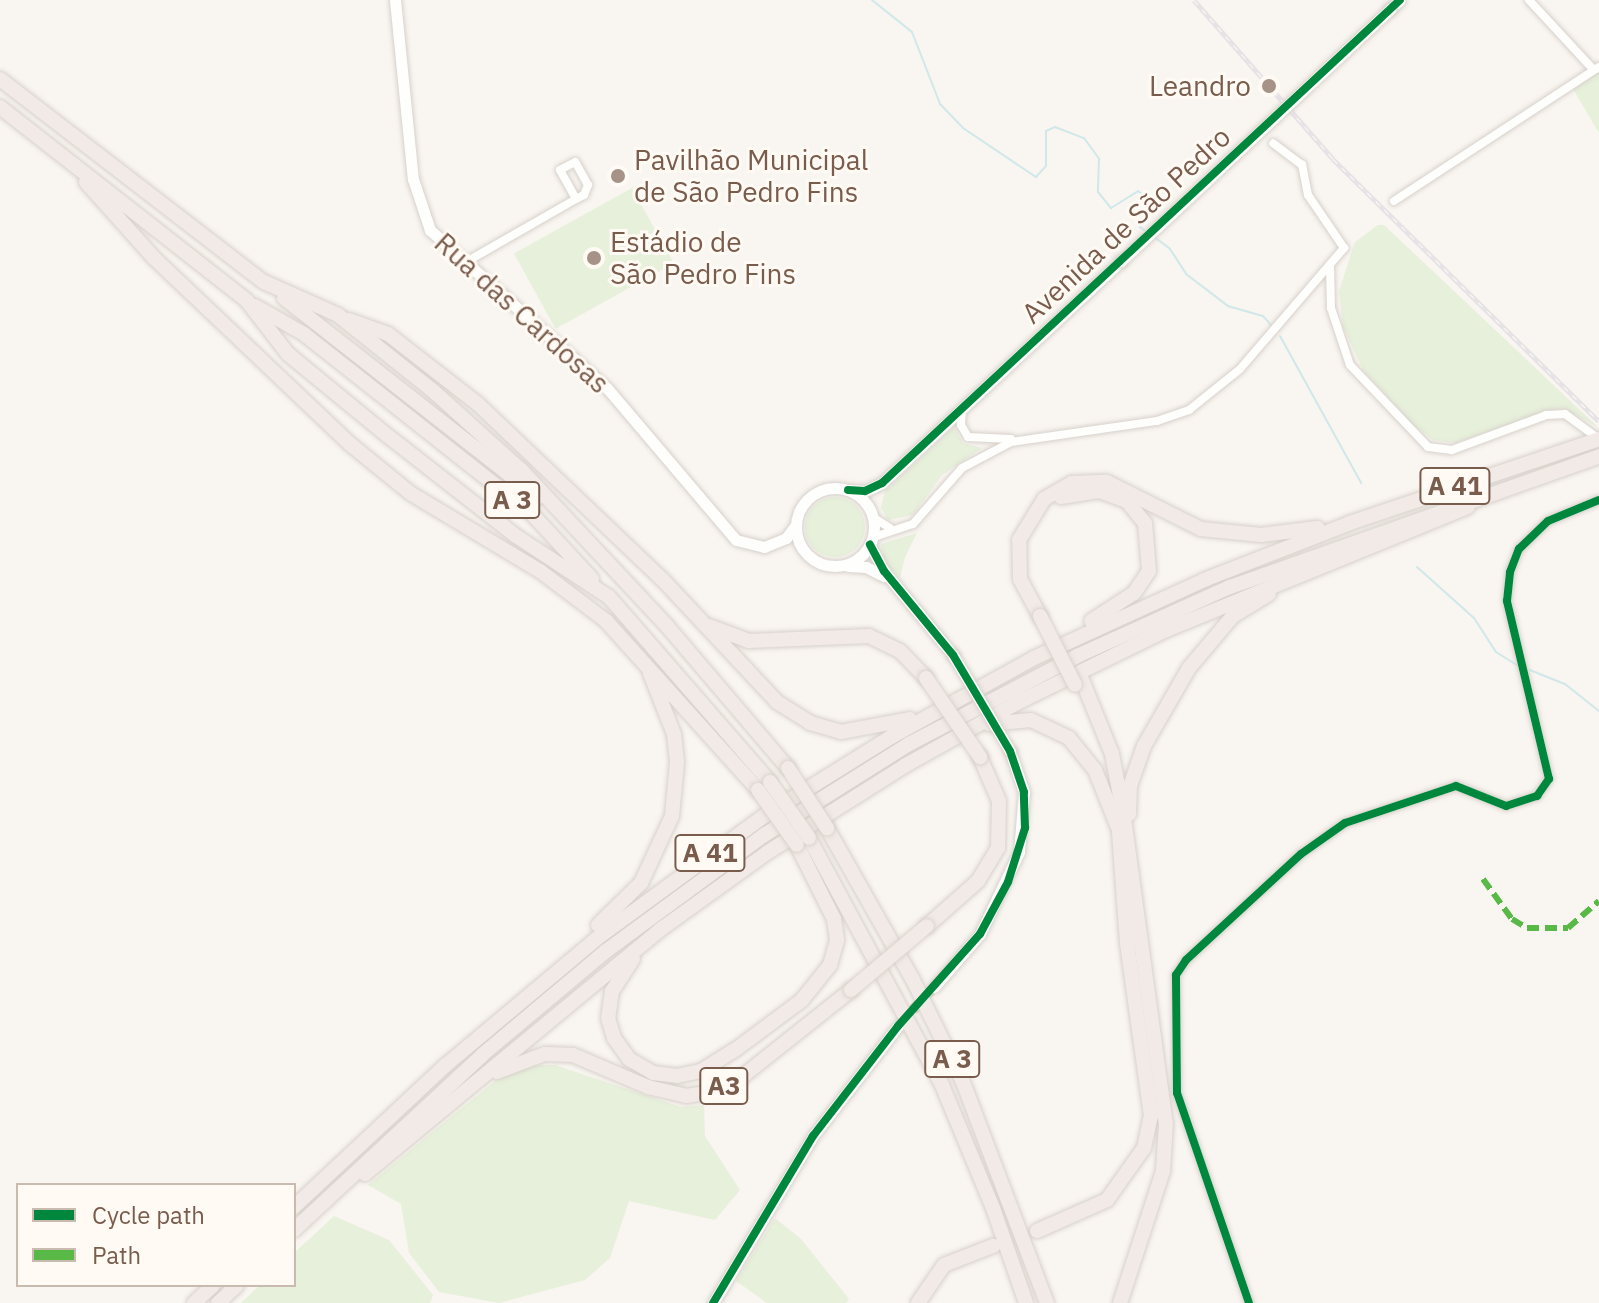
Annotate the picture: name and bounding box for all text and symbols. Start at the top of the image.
place label: Leandro [1149,69,1251,103]
marker: Leandro [1258,75,1280,97]
street label: Avenida de São Pedro [1015,120,1237,330]
place label: Pavilhão Municipal de São Pedro Fins [634,143,868,209]
marker: Pavilhão Municipal de São Pedro Fins [609,167,627,185]
place label: Estádio de São Pedro Fins [610,225,796,291]
street label: Rua das Cardosas [428,226,616,400]
marker: Estádio de São Pedro Fins [585,249,603,267]
road number: A 41 [1419,464,1491,508]
road number: A 3 [484,478,540,522]
road number: A 41 [674,831,746,875]
road number: A 3 [924,1037,980,1081]
road number: A3 [698,1064,750,1108]
legend [16,1183,296,1287]
text: Cycle path [92,1199,205,1231]
text: Path [92,1239,141,1271]

